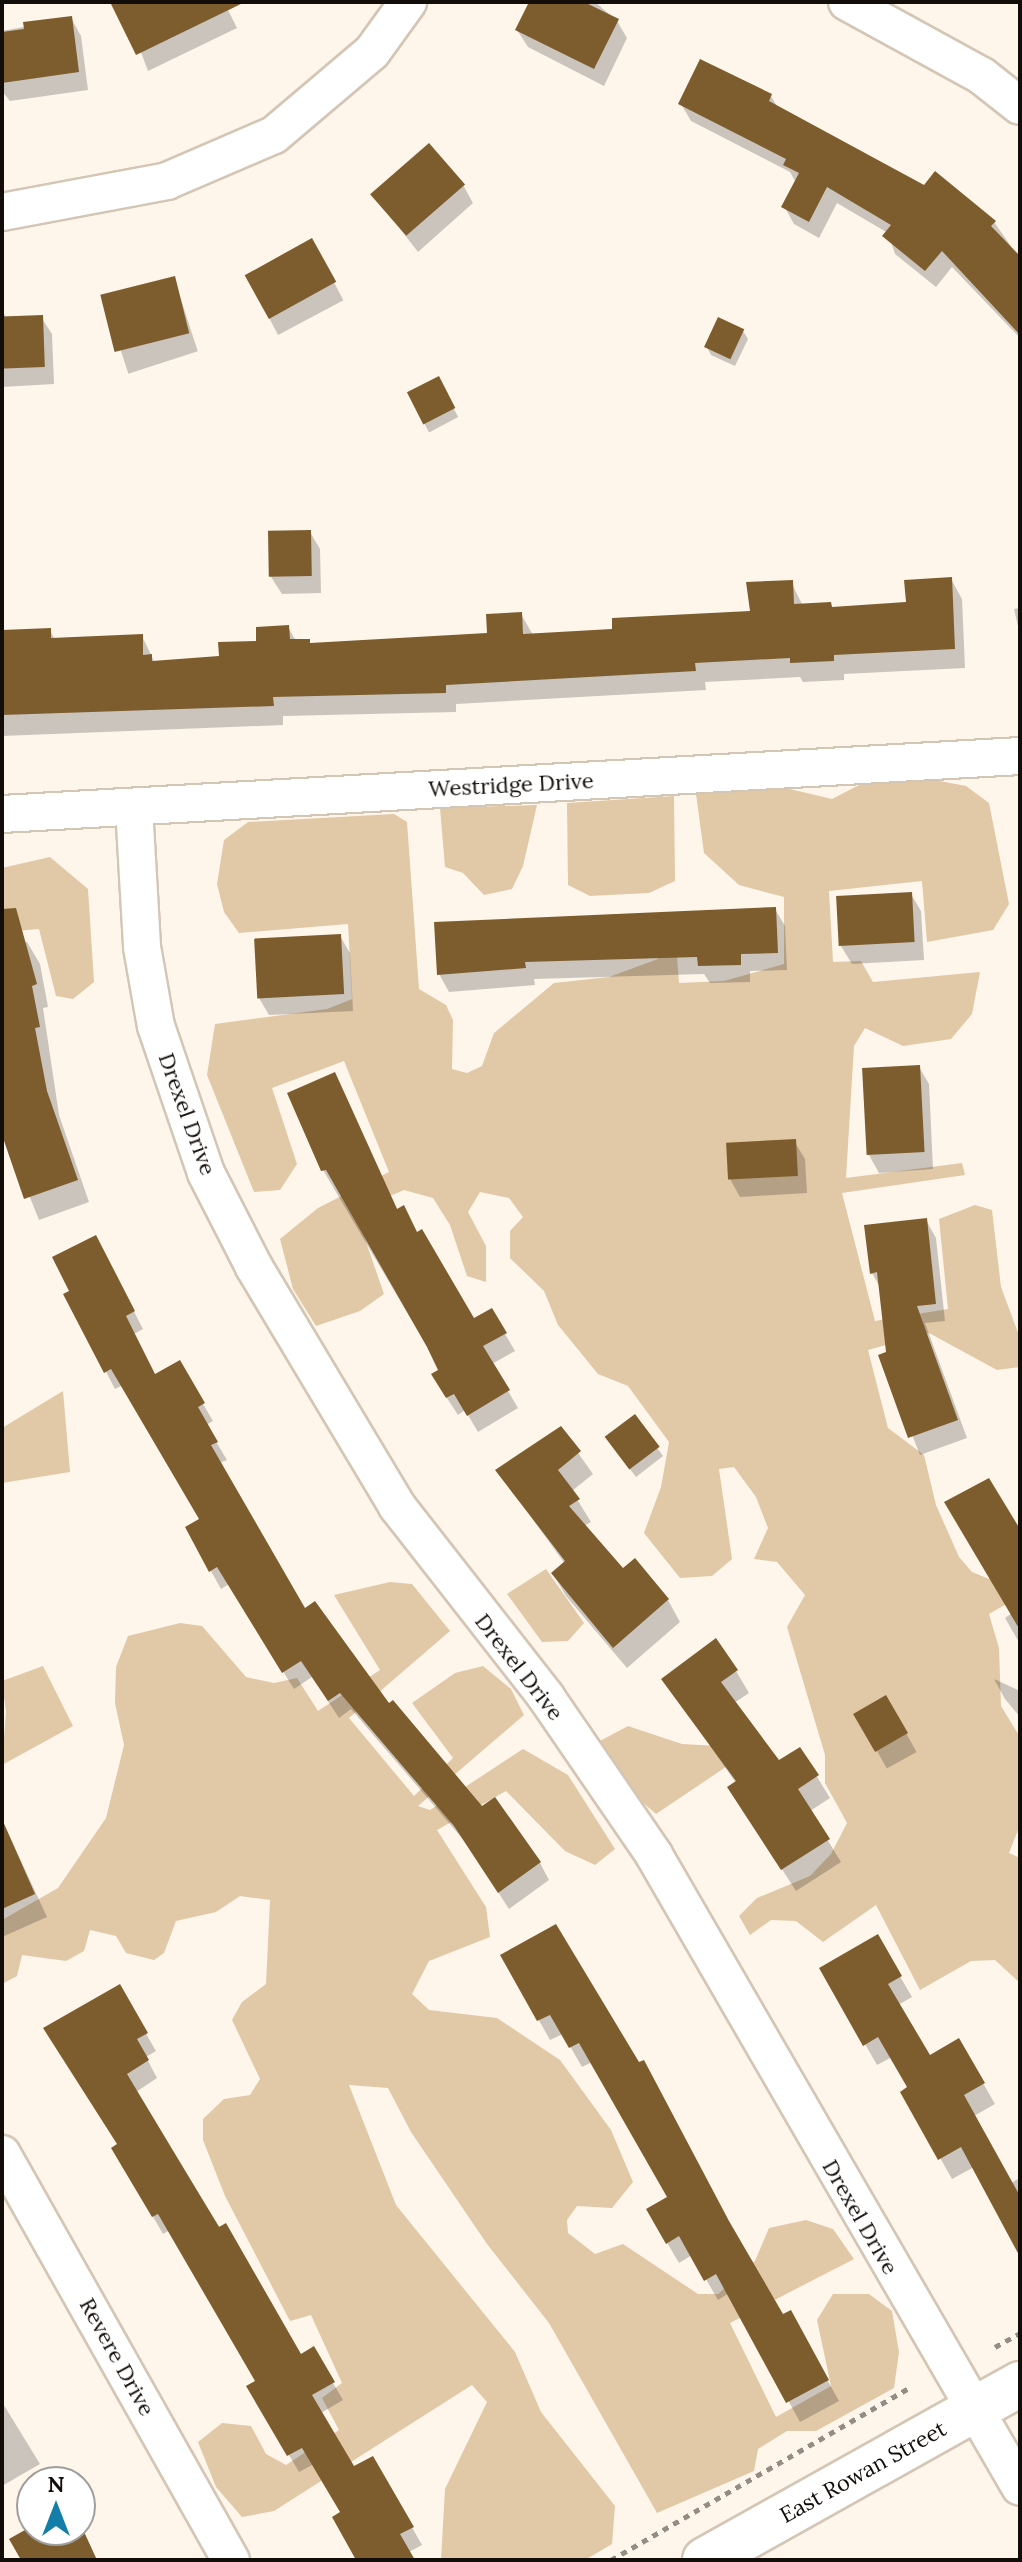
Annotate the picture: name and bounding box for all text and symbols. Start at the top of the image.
street label: Westridge Drive [428,767,594,803]
street label: Drexel Drive [153,1049,221,1179]
street label: Drexel Drive [469,1609,569,1725]
street label: Drexel Drive [817,2155,903,2279]
street label: Revere Drive [74,2294,160,2420]
street label: East Rowan Street [775,2415,951,2529]
north arrow [16,2466,96,2546]
text: N [47,2470,65,2498]

